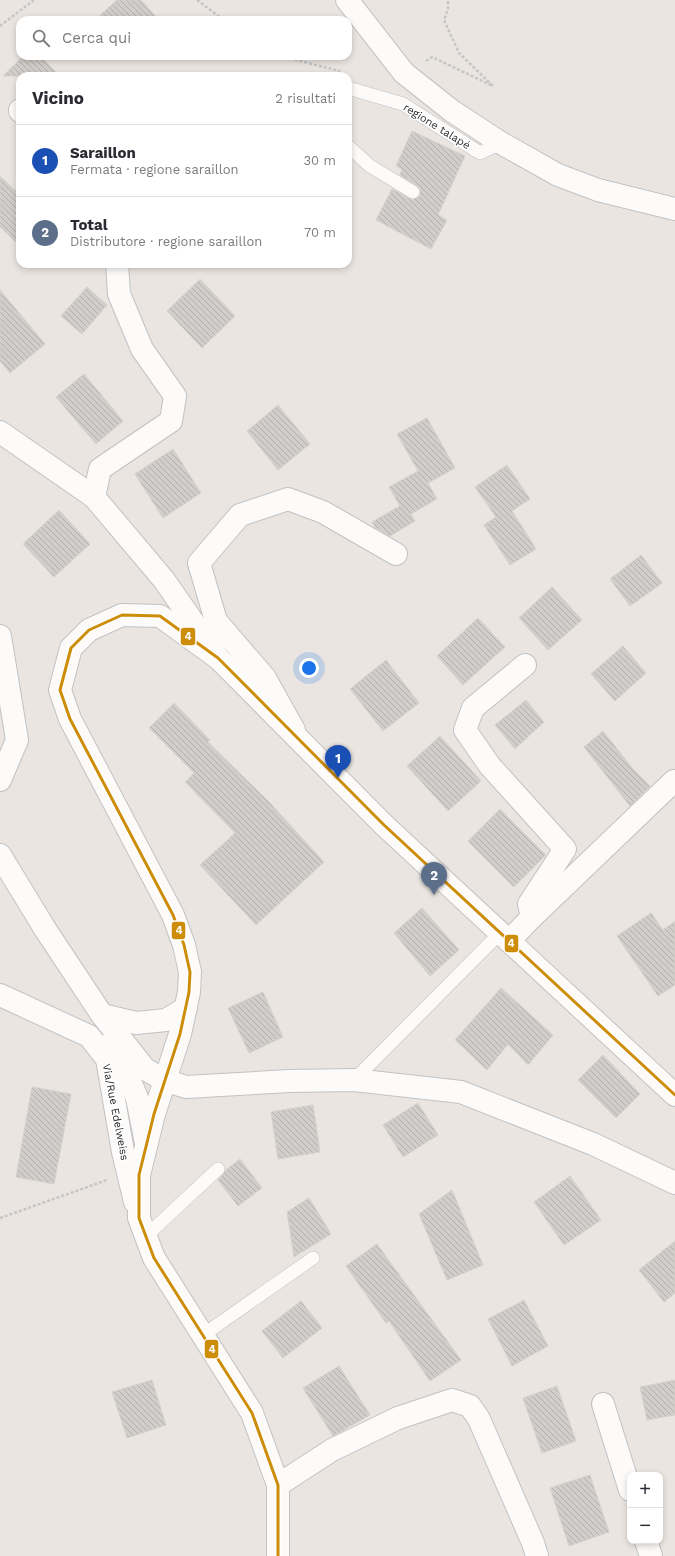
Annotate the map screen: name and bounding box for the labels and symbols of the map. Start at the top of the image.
street label: regione talapé [401,101,473,152]
line badge: 4 [180,627,196,646]
text: 4 [184,630,192,643]
your location [299,658,319,678]
pin: 1 [325,745,351,778]
pin: 2 [421,862,447,895]
line badge: 4 [171,921,186,940]
text: 4 [175,924,183,937]
line badge: 4 [504,934,519,953]
text: 4 [507,937,515,950]
street label: Via/Rue Edelweiss [100,1063,131,1162]
line badge: 4 [204,1339,219,1359]
text: 4 [208,1343,216,1356]

